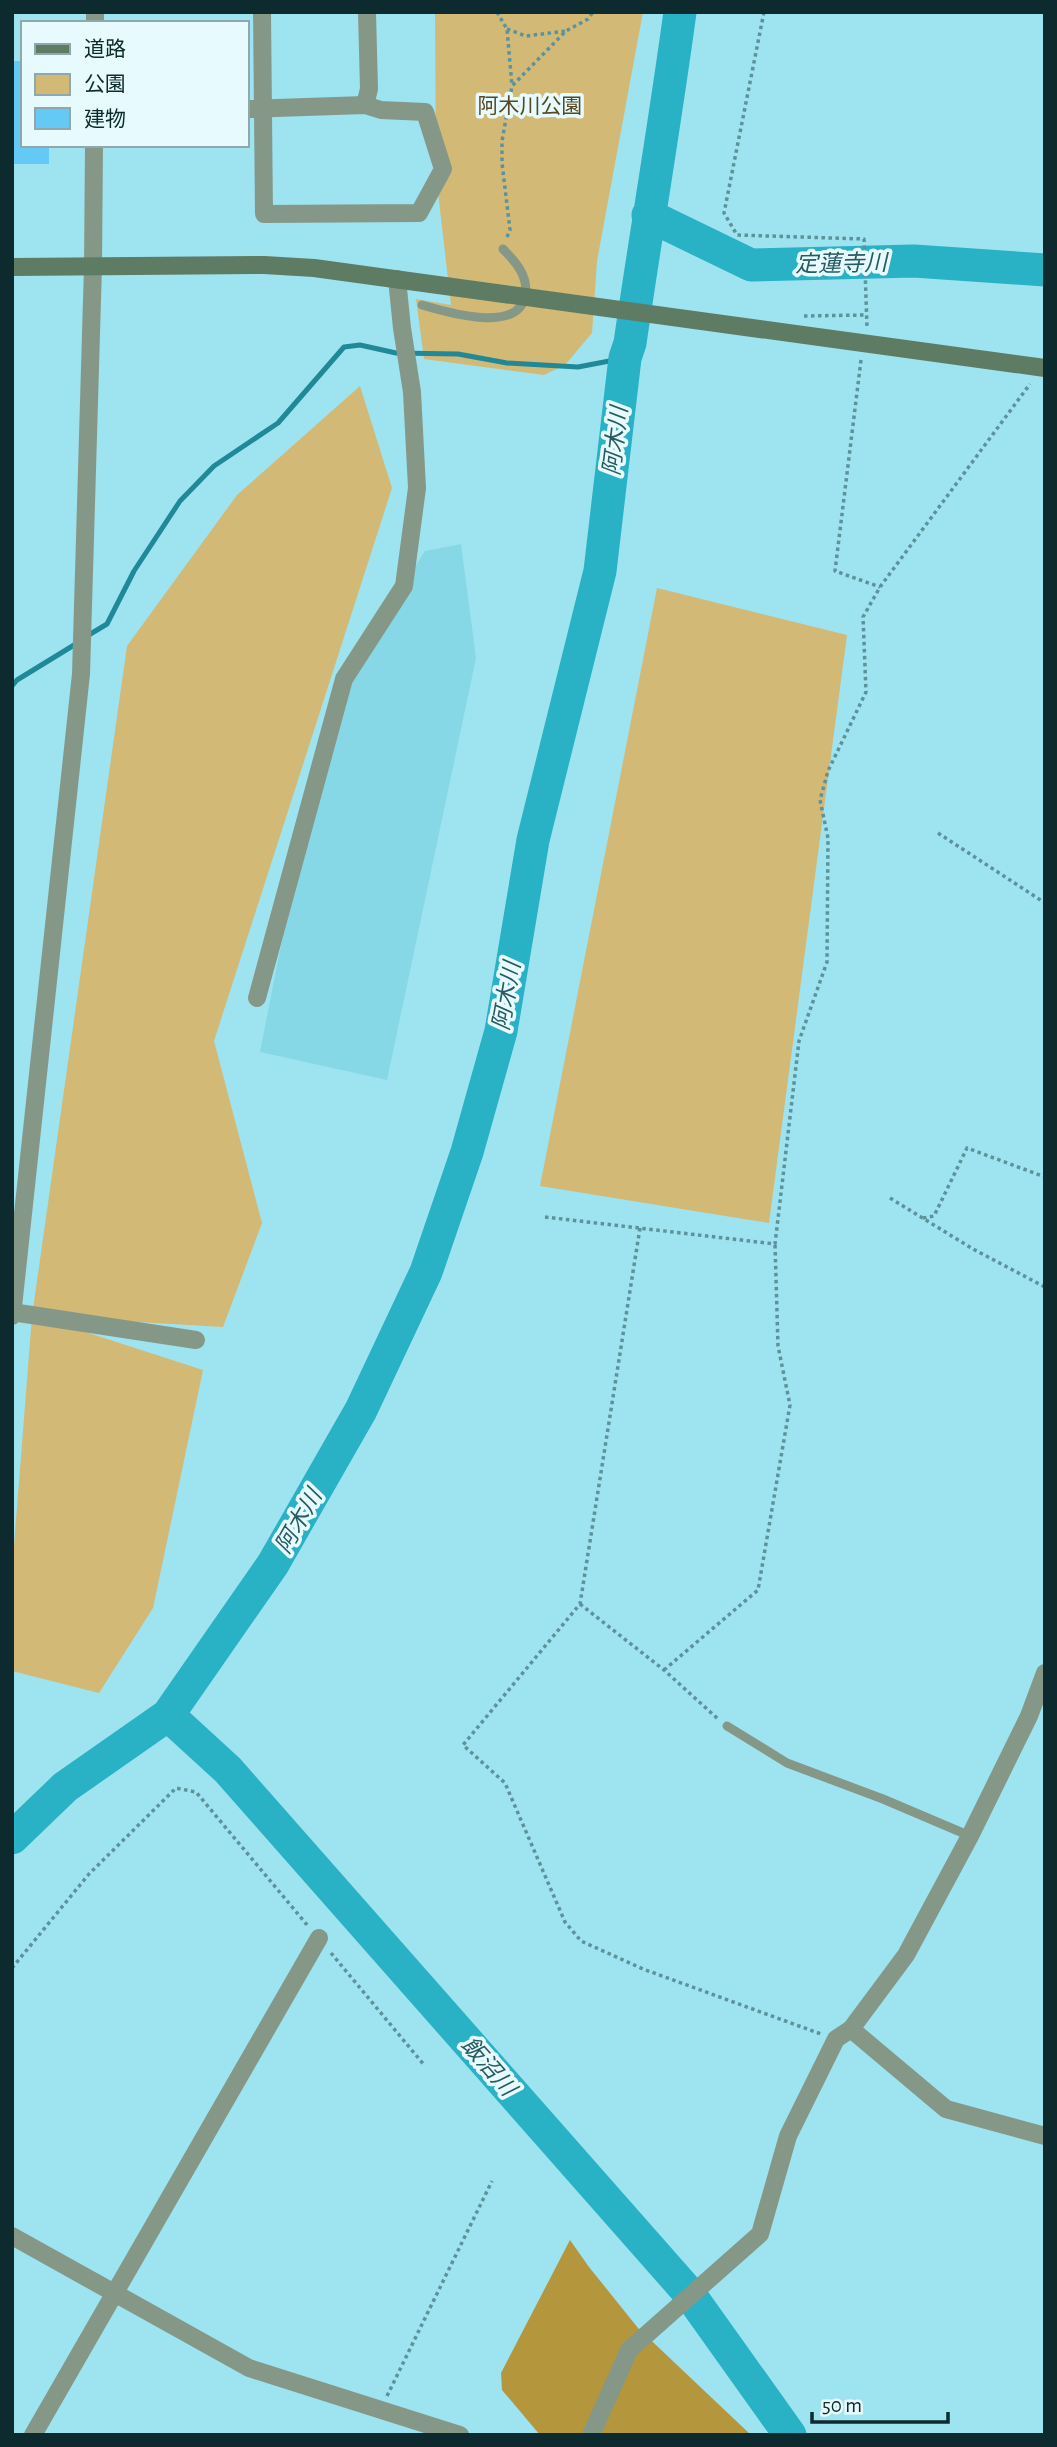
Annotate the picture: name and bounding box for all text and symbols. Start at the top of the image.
legend [21,21,248,147]
text: 道路 [84,38,126,60]
text: 公園 [84,74,126,95]
park label: 阿木川公園 [478,95,583,117]
text: 建物 [84,108,126,130]
water label: 定蓮寺川 [795,250,890,277]
water label: 阿木川 [599,402,632,477]
water label: 阿木川 [488,957,525,1032]
water label: 阿木川 [270,1483,328,1557]
water label: 飯沼川 [457,2032,523,2103]
scale bar [812,2380,948,2424]
text: 50 m [822,2395,862,2416]

